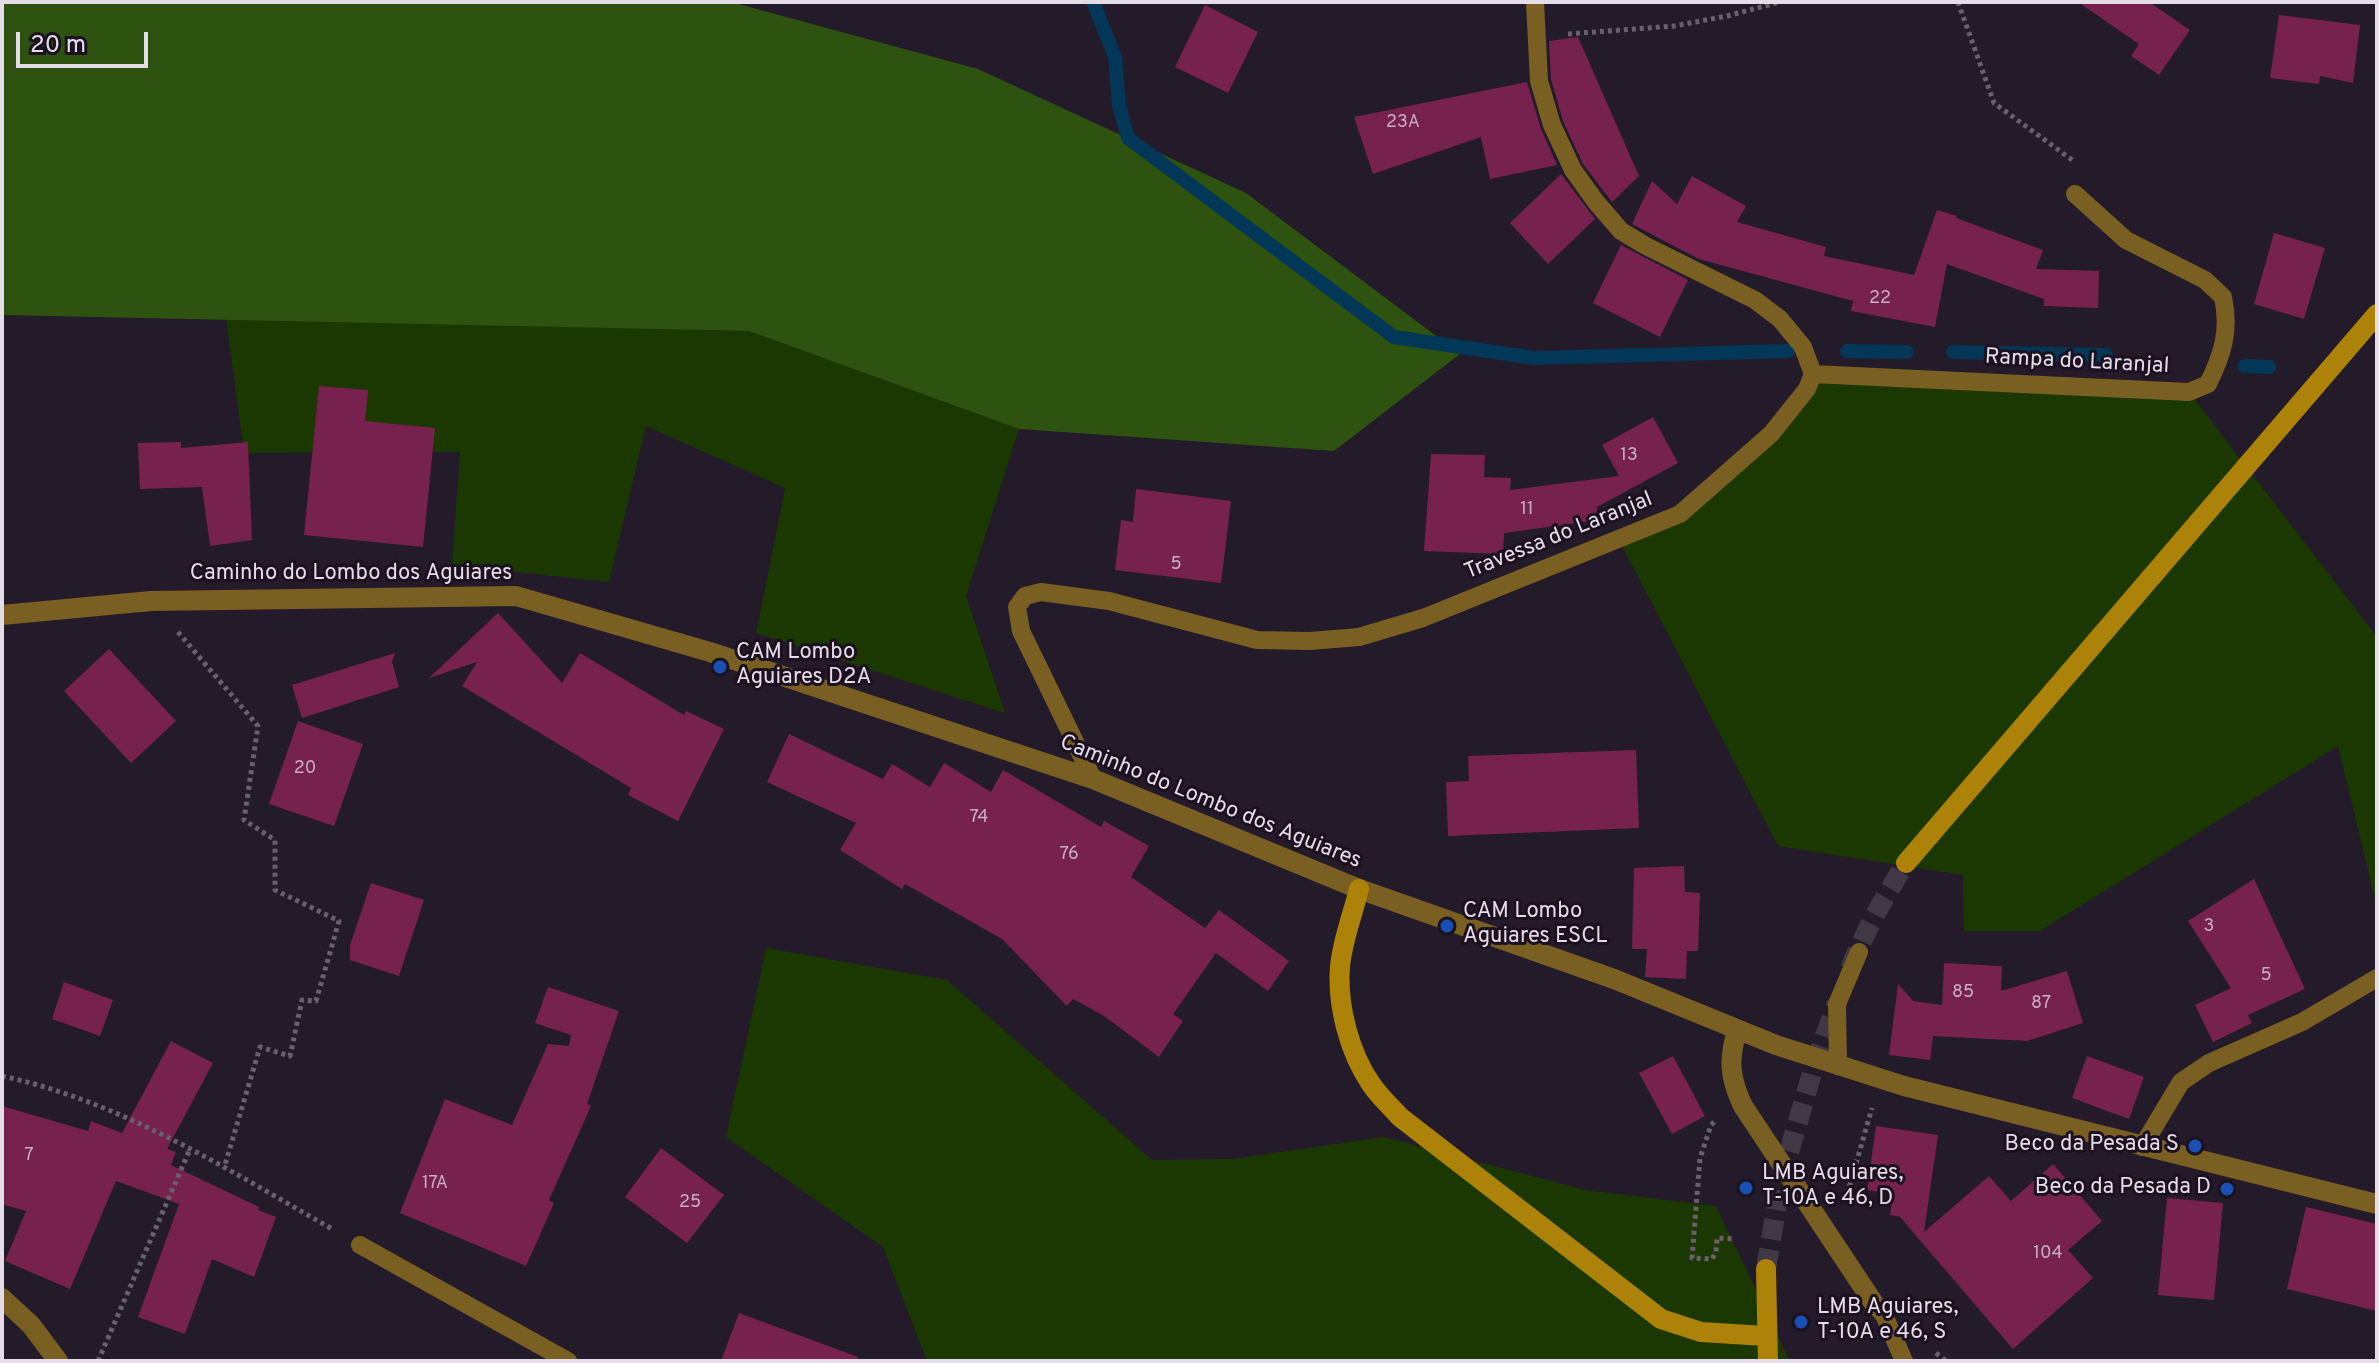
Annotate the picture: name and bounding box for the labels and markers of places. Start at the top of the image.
place label: CAM Lombo Aguiares D2A [736,641,871,692]
marker: CAM Lombo Aguiares D2A [711,658,729,676]
place label: CAM Lombo Aguiares ESCL [1463,900,1608,952]
marker: CAM Lombo Aguiares ESCL [1438,917,1456,935]
place label: Beco da Pesada S [2005,1133,2179,1159]
marker: Beco da Pesada S [2186,1137,2204,1155]
place label: LMB Aguiares, T-10A e 46, D [1762,1162,1903,1214]
place label: Beco da Pesada D [2035,1176,2211,1202]
marker: LMB Aguiares, T-10A e 46, D [1737,1179,1755,1197]
marker: Beco da Pesada D [2218,1180,2236,1198]
place label: LMB Aguiares, T-10A e 46, S [1817,1296,1958,1348]
marker: LMB Aguiares, T-10A e 46, S [1792,1313,1810,1331]

